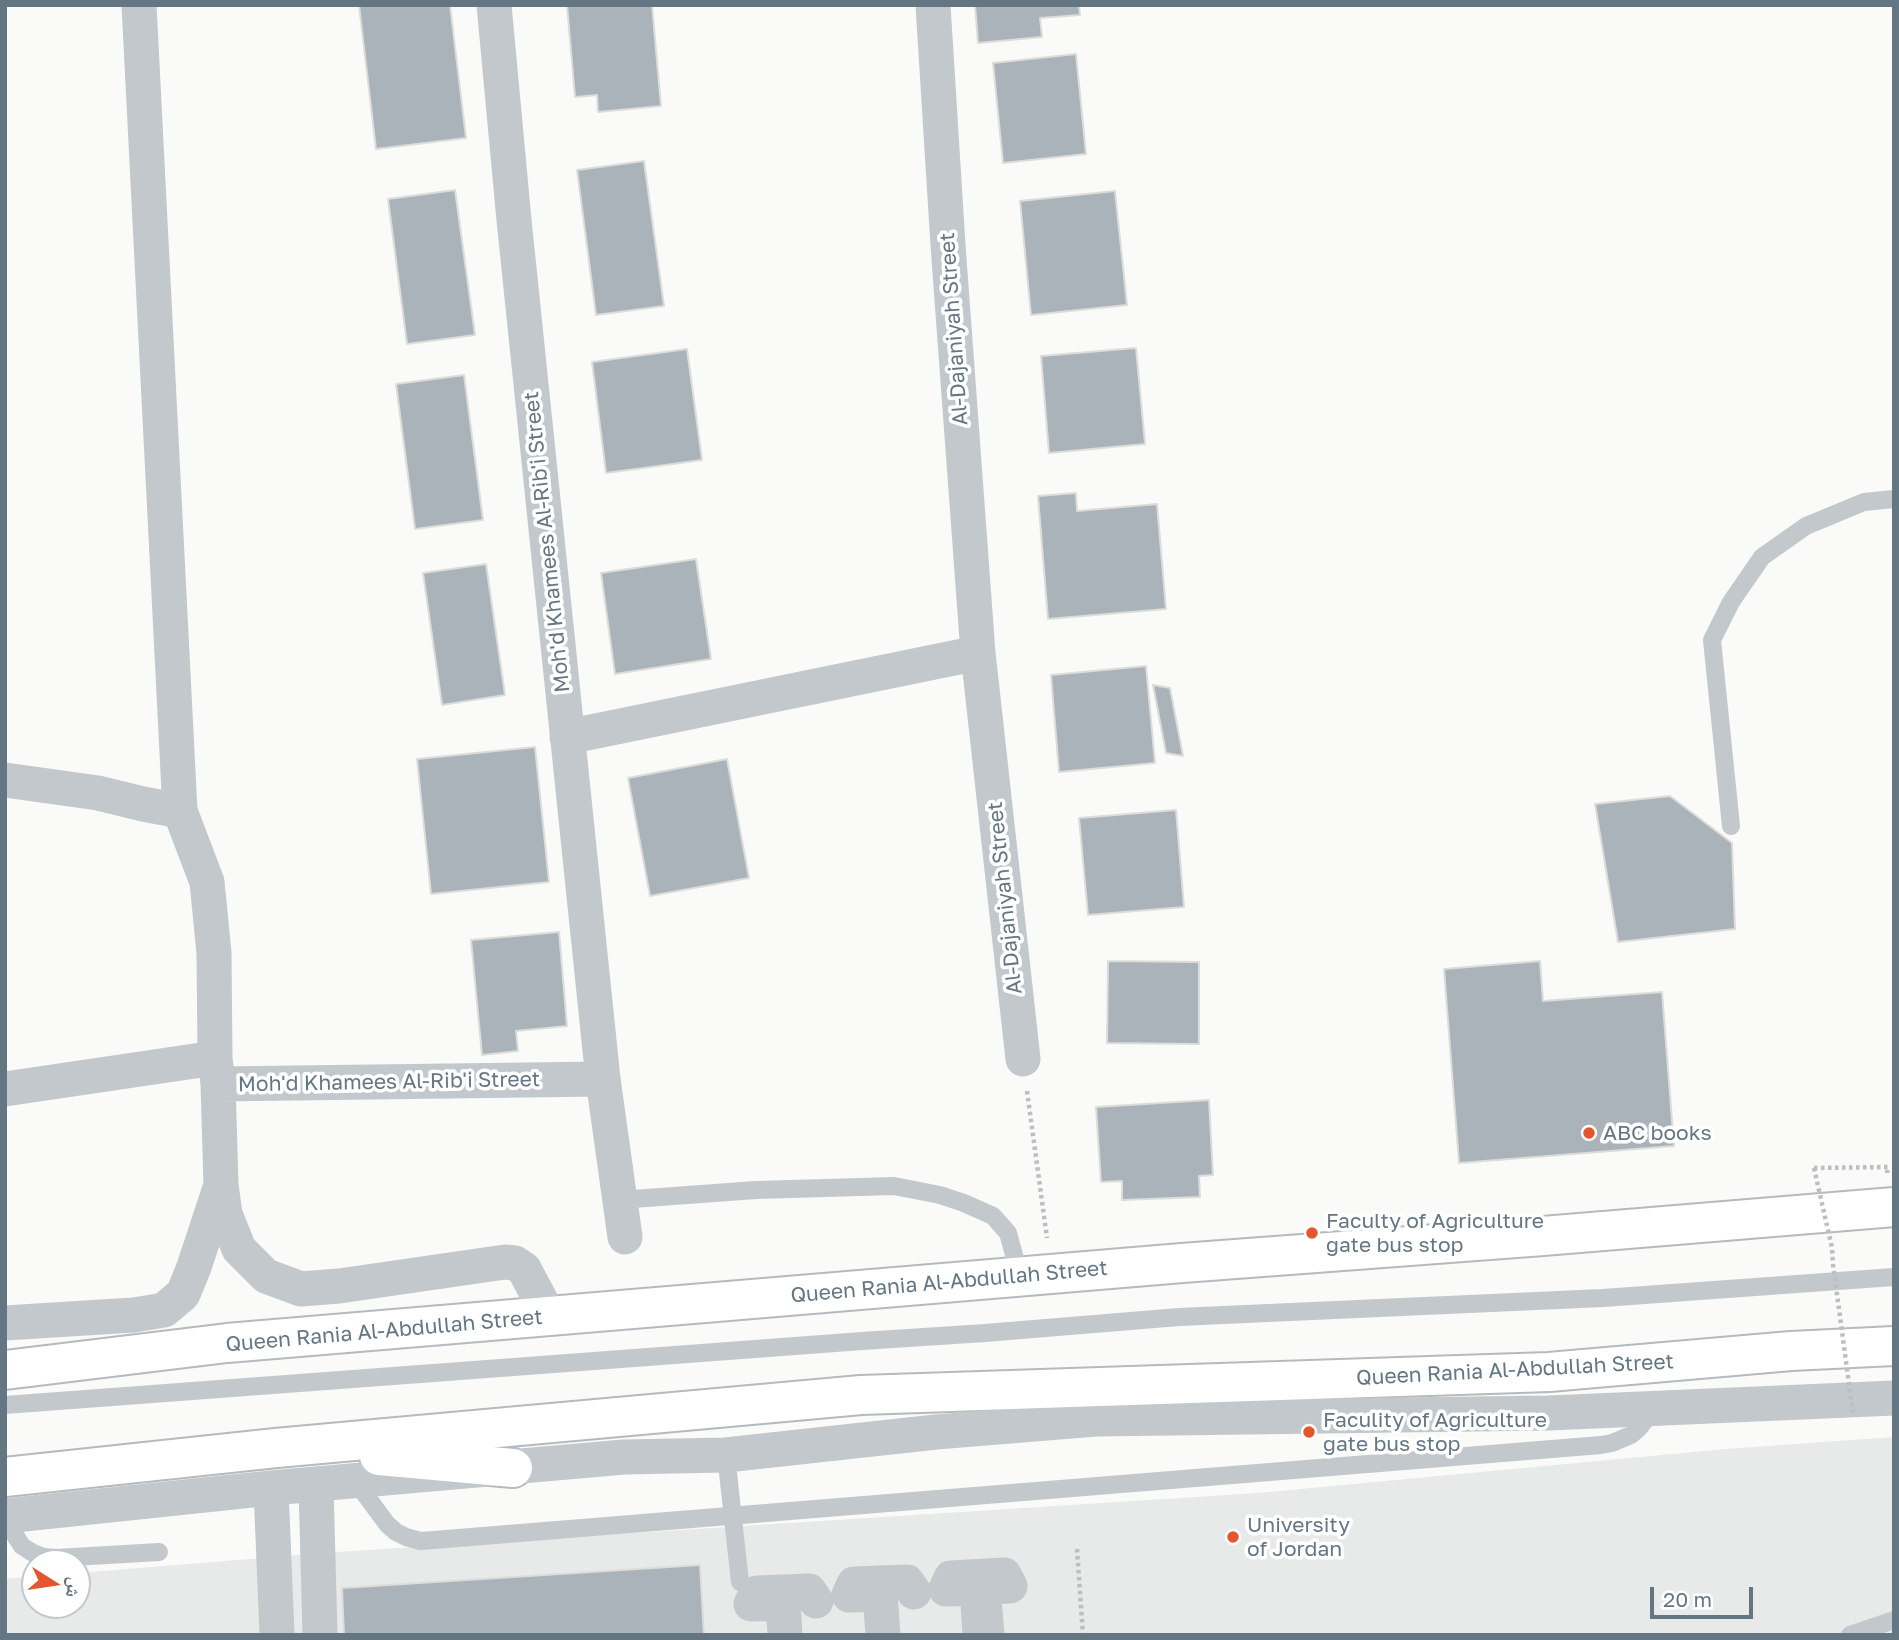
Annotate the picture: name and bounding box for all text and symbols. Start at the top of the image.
street label: Al-Dajaniyah Street [935,232,973,426]
street label: Moh'd Khamees Al-Rib'i Street [519,390,575,694]
street label: Al-Dajaniyah Street [982,800,1028,996]
street label: Moh'd Khamees Al-Rib'i Street [238,1067,540,1097]
place label: ABC books [1603,1120,1712,1146]
marker: ABC books [1581,1125,1597,1141]
place label: Faculty of Agriculture gate bus stop [1326,1208,1544,1258]
marker: Faculty of Agriculture gate bus stop [1304,1225,1320,1241]
street label: Queen Rania Al-Abdullah Street [789,1256,1109,1308]
street label: Queen Rania Al-Abdullah Street [224,1305,544,1357]
street label: Queen Rania Al-Abdullah Street [1356,1349,1674,1391]
place label: Faculity of Agriculture gate bus stop [1323,1407,1547,1457]
marker: Faculity of Agriculture gate bus stop [1301,1424,1317,1440]
place label: University of Jordan [1247,1512,1350,1562]
marker: University of Jordan [1225,1529,1241,1545]
north arrow [21,1549,91,1619]
scale bar [1654,1574,1757,1618]
text: ش [62,1576,88,1600]
text: 20 m [1663,1586,1712,1612]

